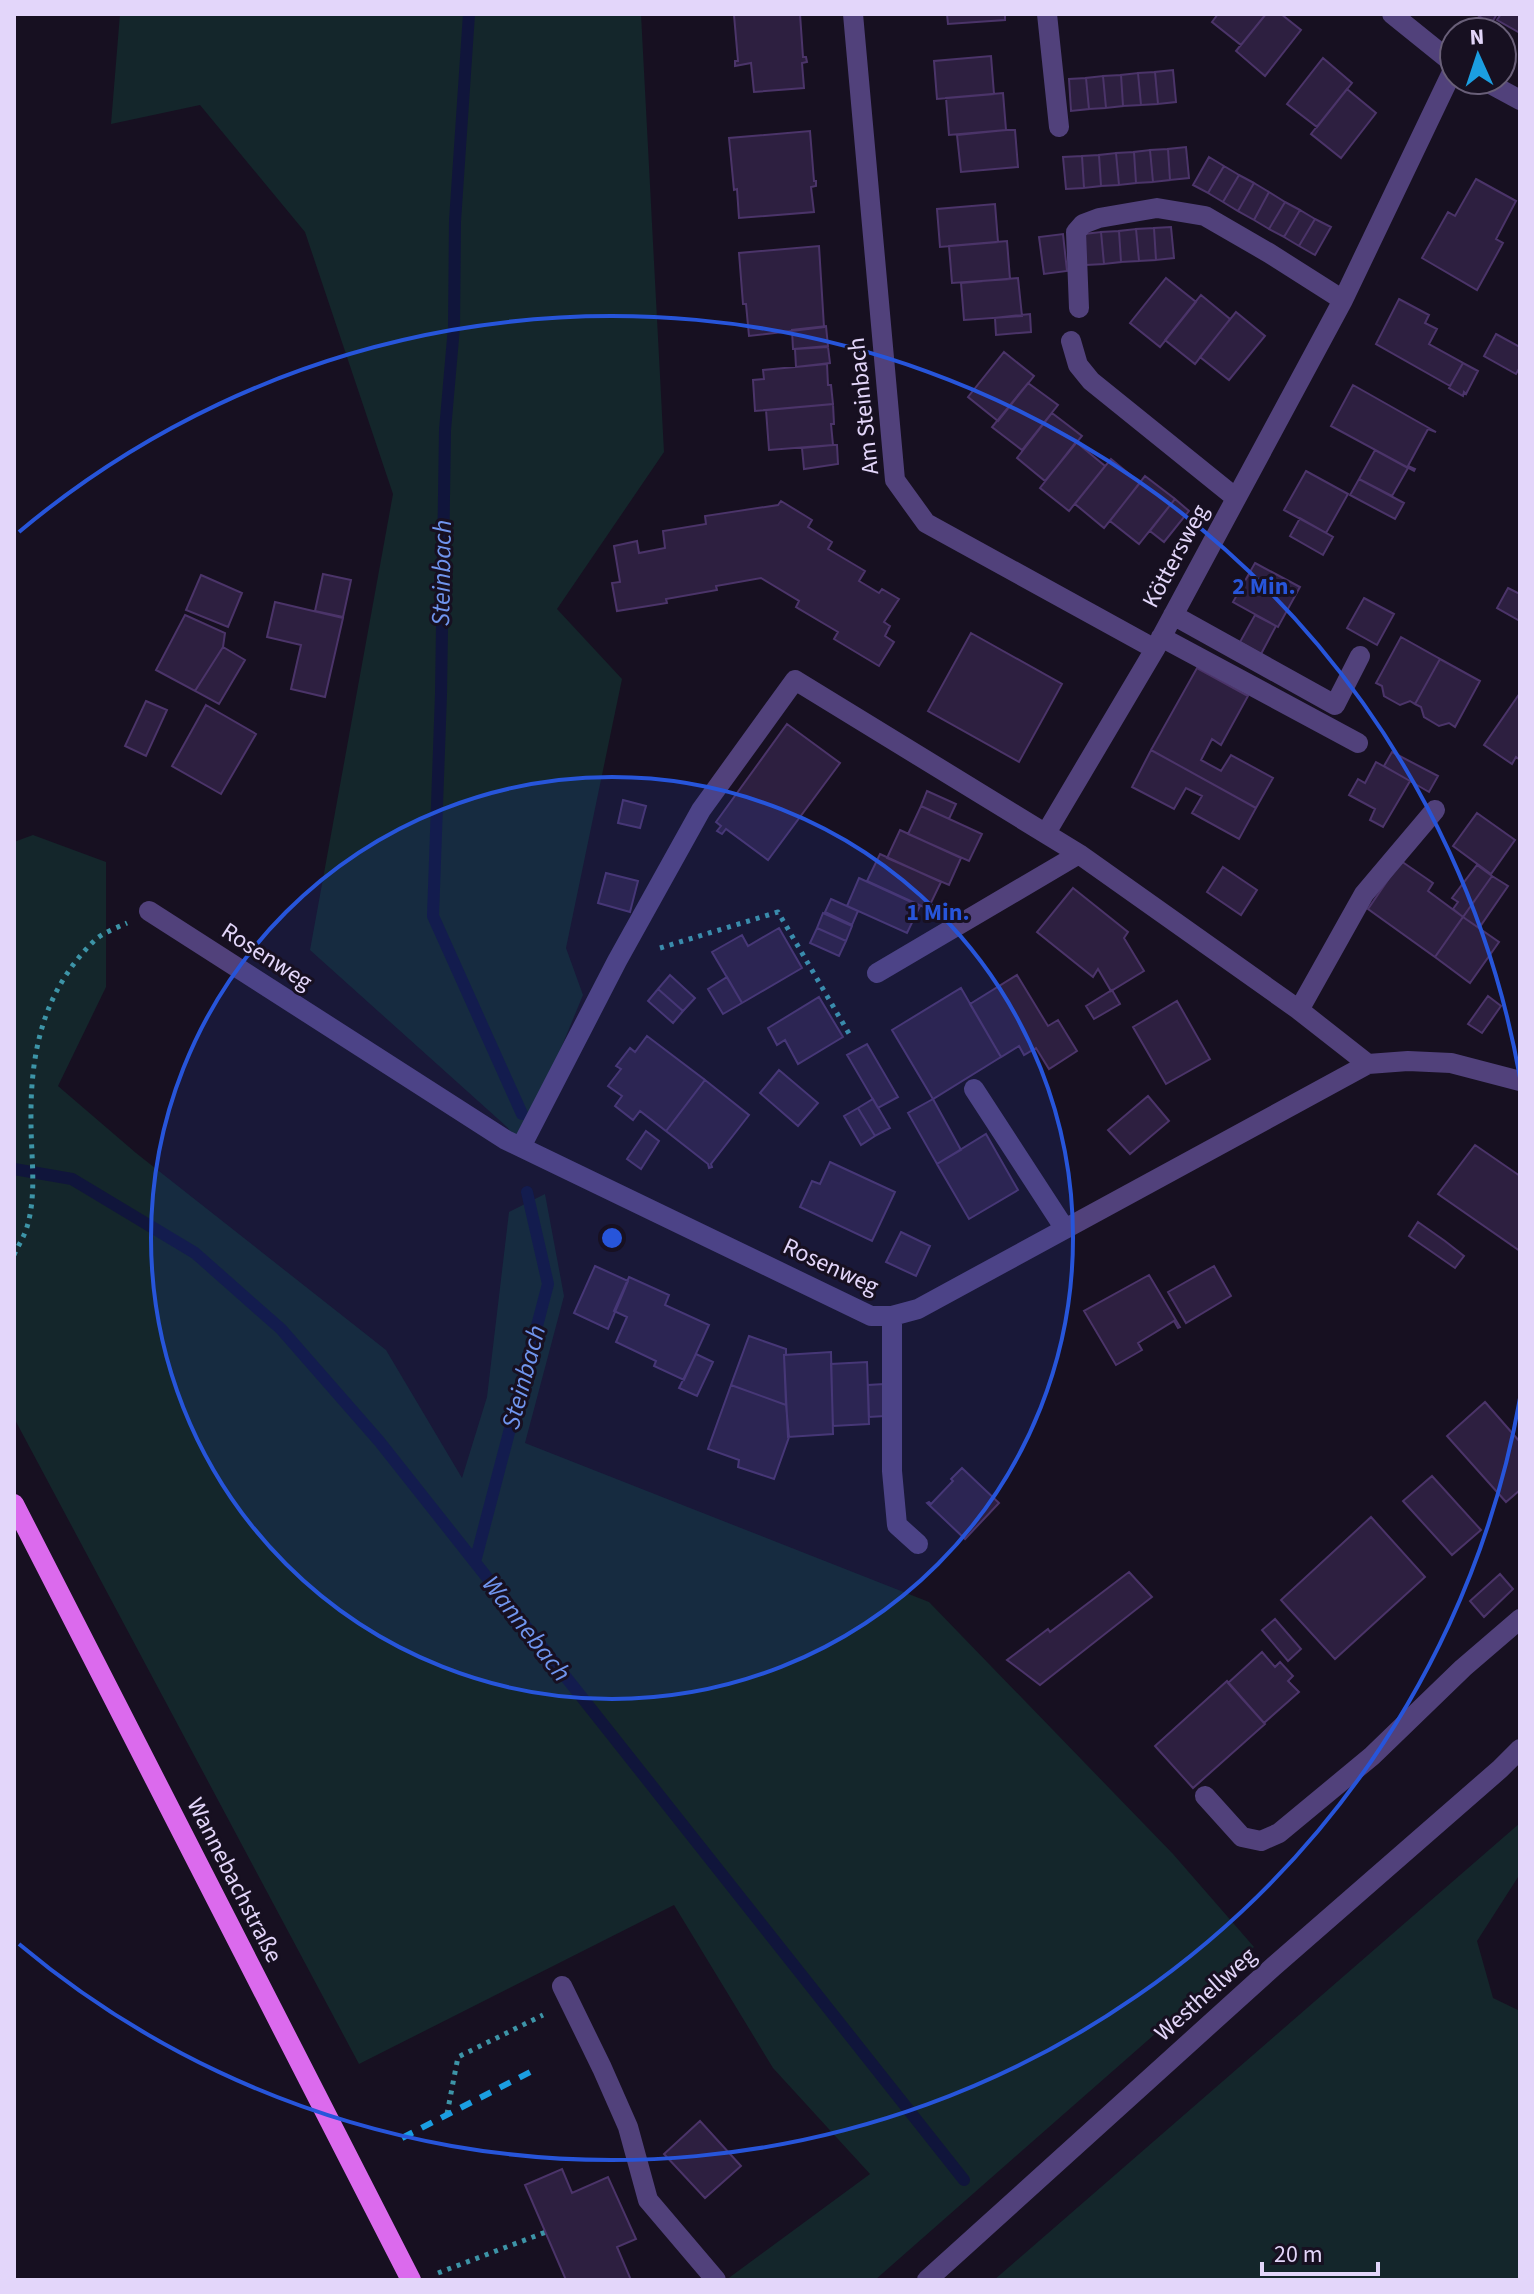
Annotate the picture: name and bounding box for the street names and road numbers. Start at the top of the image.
street label: Am Steinbach [839,336,888,476]
street label: Köttersweg [1133,498,1217,614]
street label: Rosenweg [214,914,319,999]
street label: Rosenweg [777,1229,885,1304]
street label: Wannebachstraße [178,1792,291,1969]
street label: Westhellweg [1147,1939,1264,2050]

